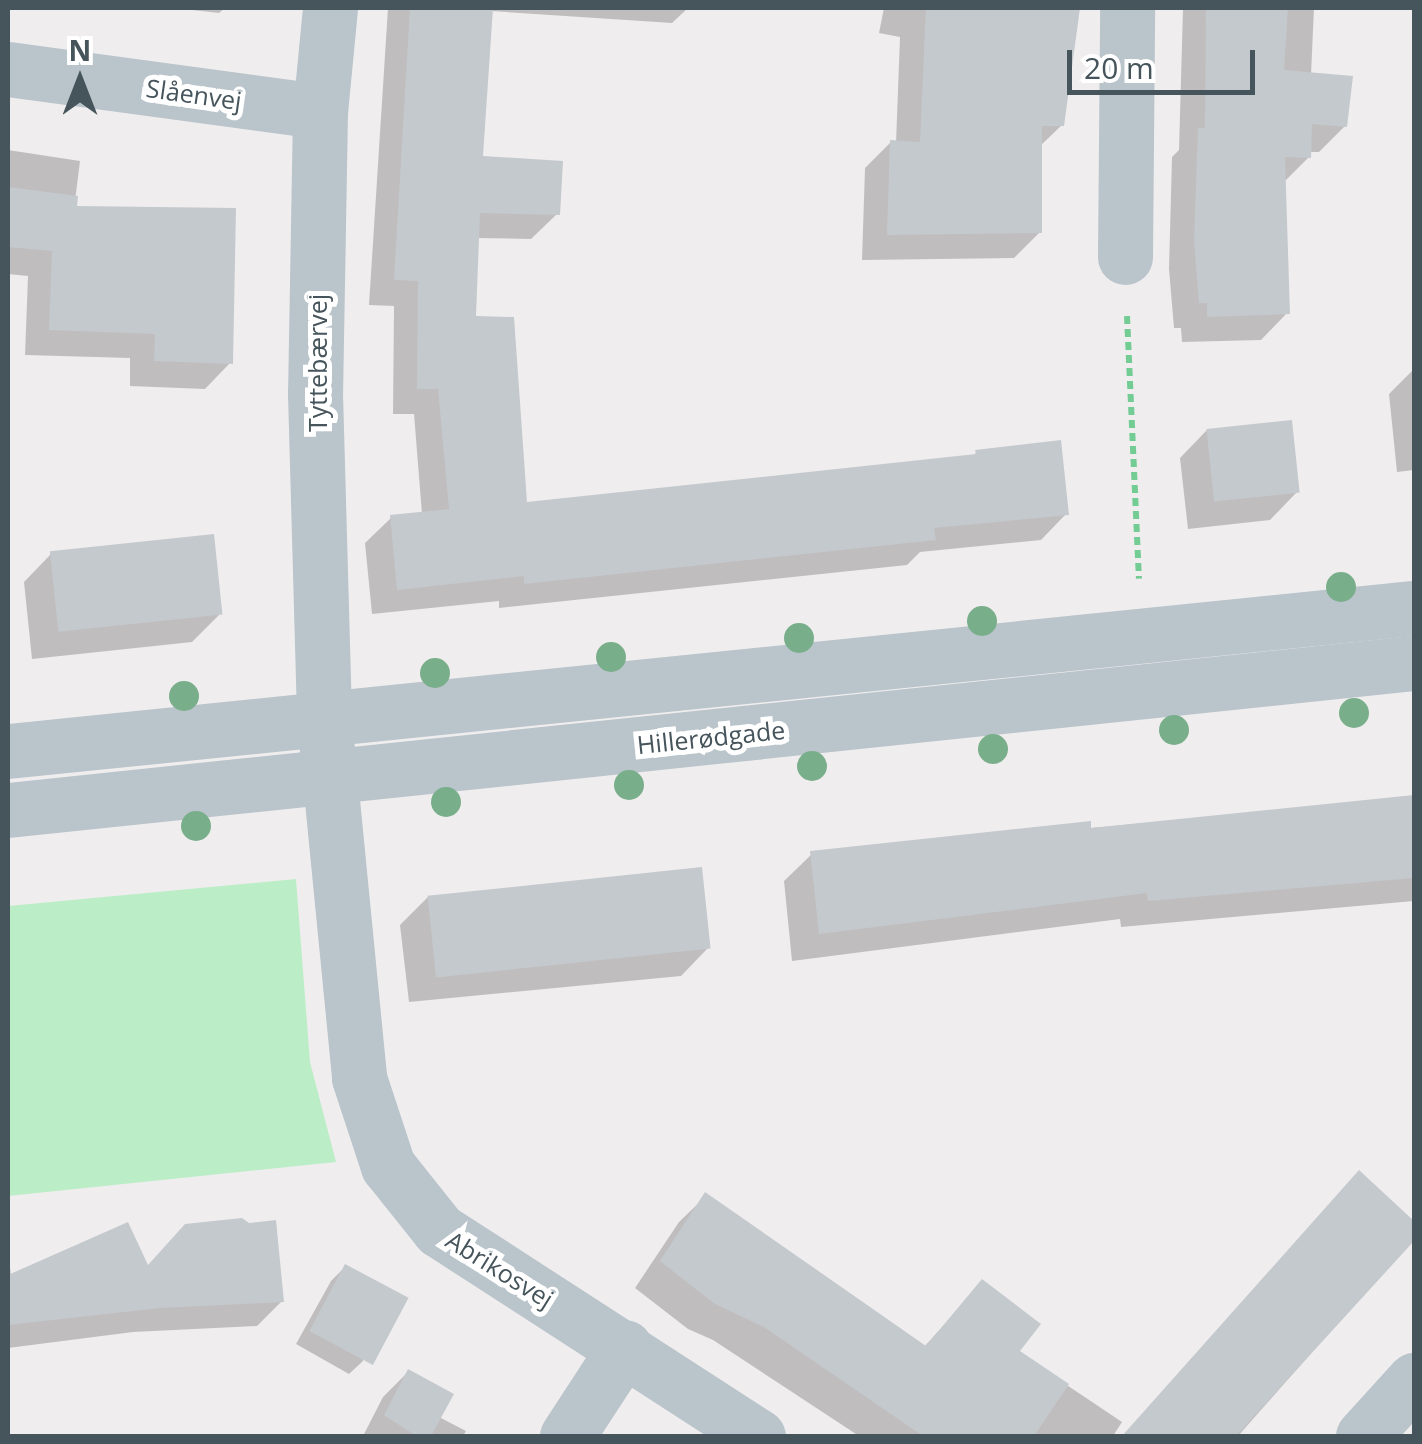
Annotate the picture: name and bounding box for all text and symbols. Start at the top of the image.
north arrow [30,30,130,130]
scale bar [1072,30,1260,92]
text: N [69,31,91,69]
text: 20 m [1084,47,1154,88]
street label: Slåenvej [144,72,244,116]
street label: Tyttebærvej [302,294,332,432]
street label: Hillerødgade [635,714,787,760]
street label: Abrikosvej [441,1224,559,1314]

